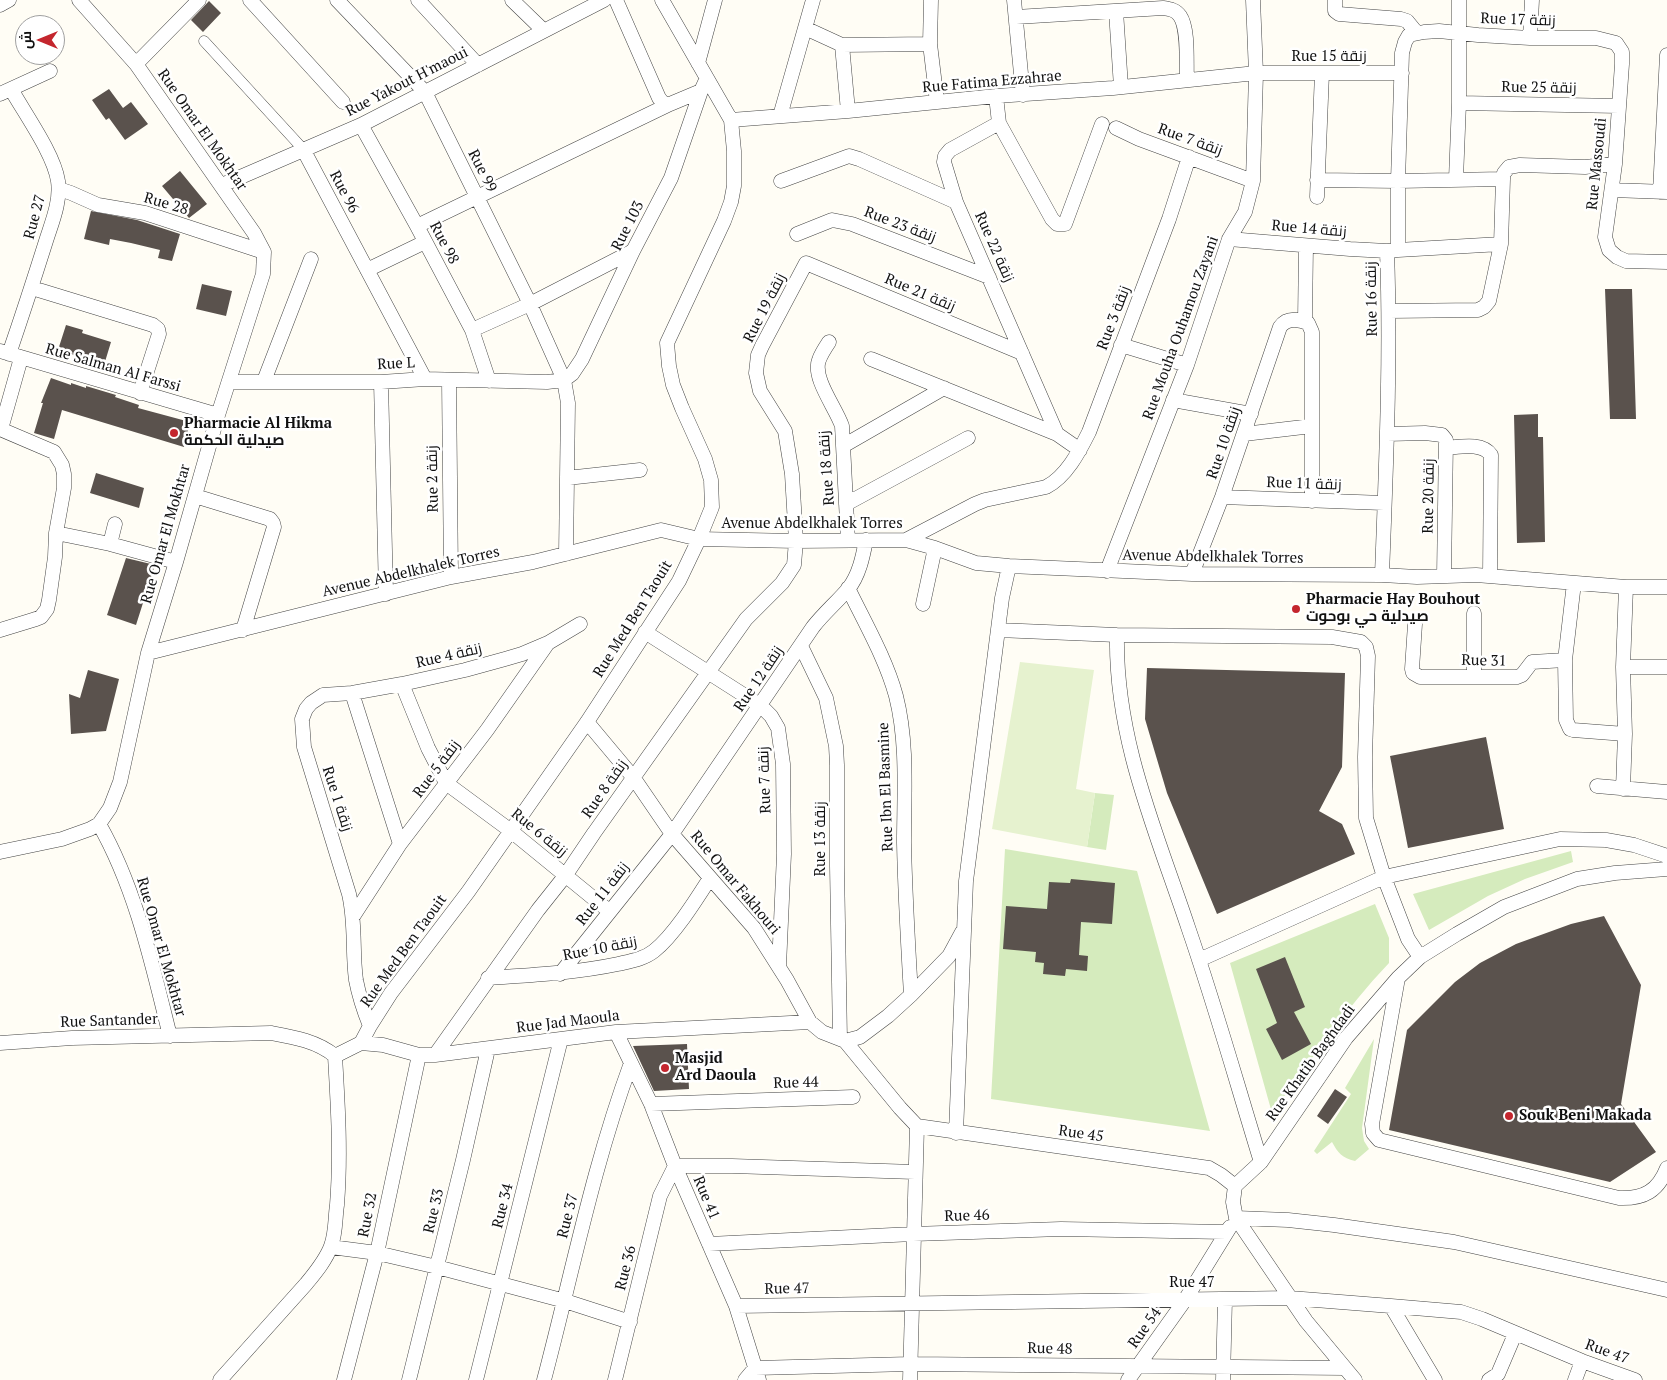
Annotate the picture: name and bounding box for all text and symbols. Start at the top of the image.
street label: Rue 17 زنقة [1480,10,1556,30]
north arrow [15,15,65,65]
text: ش [16,31,35,49]
street label: Rue Yakout H'maoui [343,43,471,121]
street label: Rue 15 زنقة [1291,48,1367,66]
street label: Rue Omar El Mokhtar [153,66,251,194]
street label: Rue Fatima Ezzahrae [922,67,1062,97]
street label: Rue 25 زنقة [1501,78,1577,98]
street label: Rue Massoudi [1583,117,1611,211]
street label: Rue 7 زنقة [1155,120,1225,160]
street label: Rue 99 [464,147,500,195]
street label: Rue 96 [325,168,363,216]
street label: Rue 28 [142,189,190,219]
street label: Rue 27 [20,193,50,241]
street label: Rue 103 [608,198,648,254]
street label: Rue 23 زنقة [862,203,938,247]
street label: Rue 22 زنقة [970,209,1018,285]
street label: Rue 14 زنقة [1271,217,1347,241]
street label: Rue 98 [425,219,463,267]
street label: Rue Mouha Ouhamou Zayani [1139,234,1223,422]
street label: Rue 16 زنقة [1362,261,1382,337]
street label: Rue 19 زنقة [740,270,790,346]
street label: Rue 21 زنقة [882,270,958,316]
street label: Rue 3 زنقة [1094,283,1134,353]
street label: Rue Salman Al Farssi [43,340,183,396]
street label: Rue L [377,354,415,374]
street label: Rue 10 زنقة [1203,405,1245,481]
place label: Pharmacie Al Hikma صيدلية الحكمة [184,415,332,450]
marker: Pharmacie Al Hikma صيدلية الحكمة [168,427,180,439]
street label: Rue 18 زنقة [815,430,839,506]
street label: Rue 2 زنقة [423,445,443,513]
street label: Rue 20 زنقة [1419,458,1439,534]
street label: Rue Omar El Mokhtar [138,462,194,606]
street label: Rue 11 زنقة [1266,474,1342,494]
street label: Avenue Abdelkhalek Torres [721,515,903,533]
street label: Avenue Abdelkhalek Torres [321,543,501,601]
street label: Avenue Abdelkhalek Torres [1122,546,1304,568]
street label: Rue Med Ben Taouit [590,557,676,681]
place label: Pharmacie Hay Bouhout صيدلية حي بوحوت [1306,591,1480,626]
marker: Pharmacie Hay Bouhout صيدلية حي بوحوت [1290,603,1302,615]
street label: Rue 4 زنقة [414,640,484,672]
street label: Rue 12 زنقة [731,643,787,715]
street label: Rue 31 [1461,652,1507,670]
street label: Rue Ibn El Basmine [875,722,897,852]
street label: Rue 5 زنقة [410,737,464,801]
street label: Rue 7 زنقة [755,746,775,814]
street label: Rue 8 زنقة [578,756,632,822]
street label: Rue 1 زنقة [318,764,356,834]
street label: Rue 13 زنقة [812,801,830,877]
street label: Rue 6 زنقة [507,805,571,861]
street label: Rue Omar Fakhouri [686,827,784,939]
street label: Rue 11 زنقة [573,859,633,929]
street label: Rue Omar El Mokhtar [133,875,189,1019]
street label: Rue Med Ben Taouit [357,891,451,1011]
street label: Rue 10 زنقة [561,933,639,965]
street label: Rue Khatib Baghdadi [1263,1001,1359,1125]
street label: Rue Jad Maoula [515,1007,621,1037]
street label: Rue Santander [60,1010,158,1032]
place label: Masjid Ard Daoula [675,1050,756,1085]
marker: Masjid Ard Daoula [659,1062,671,1074]
street label: Rue 44 [773,1073,819,1093]
place label: Souk Beni Makada [1519,1107,1652,1125]
marker: Souk Beni Makada [1503,1110,1515,1122]
street label: Rue 45 [1057,1122,1105,1146]
street label: Rue 41 [689,1174,723,1222]
street label: Rue 34 [489,1182,517,1230]
street label: Rue 33 [420,1187,448,1235]
street label: Rue 32 [355,1191,381,1239]
street label: Rue 37 [554,1192,582,1240]
street label: Rue 46 [944,1206,990,1226]
street label: Rue 36 [612,1244,640,1292]
street label: Rue 47 [1169,1274,1215,1292]
street label: Rue 47 [764,1280,810,1298]
street label: Rue 54 [1125,1304,1165,1352]
street label: Rue 47 [1583,1336,1631,1368]
street label: Rue 48 [1027,1340,1073,1358]

